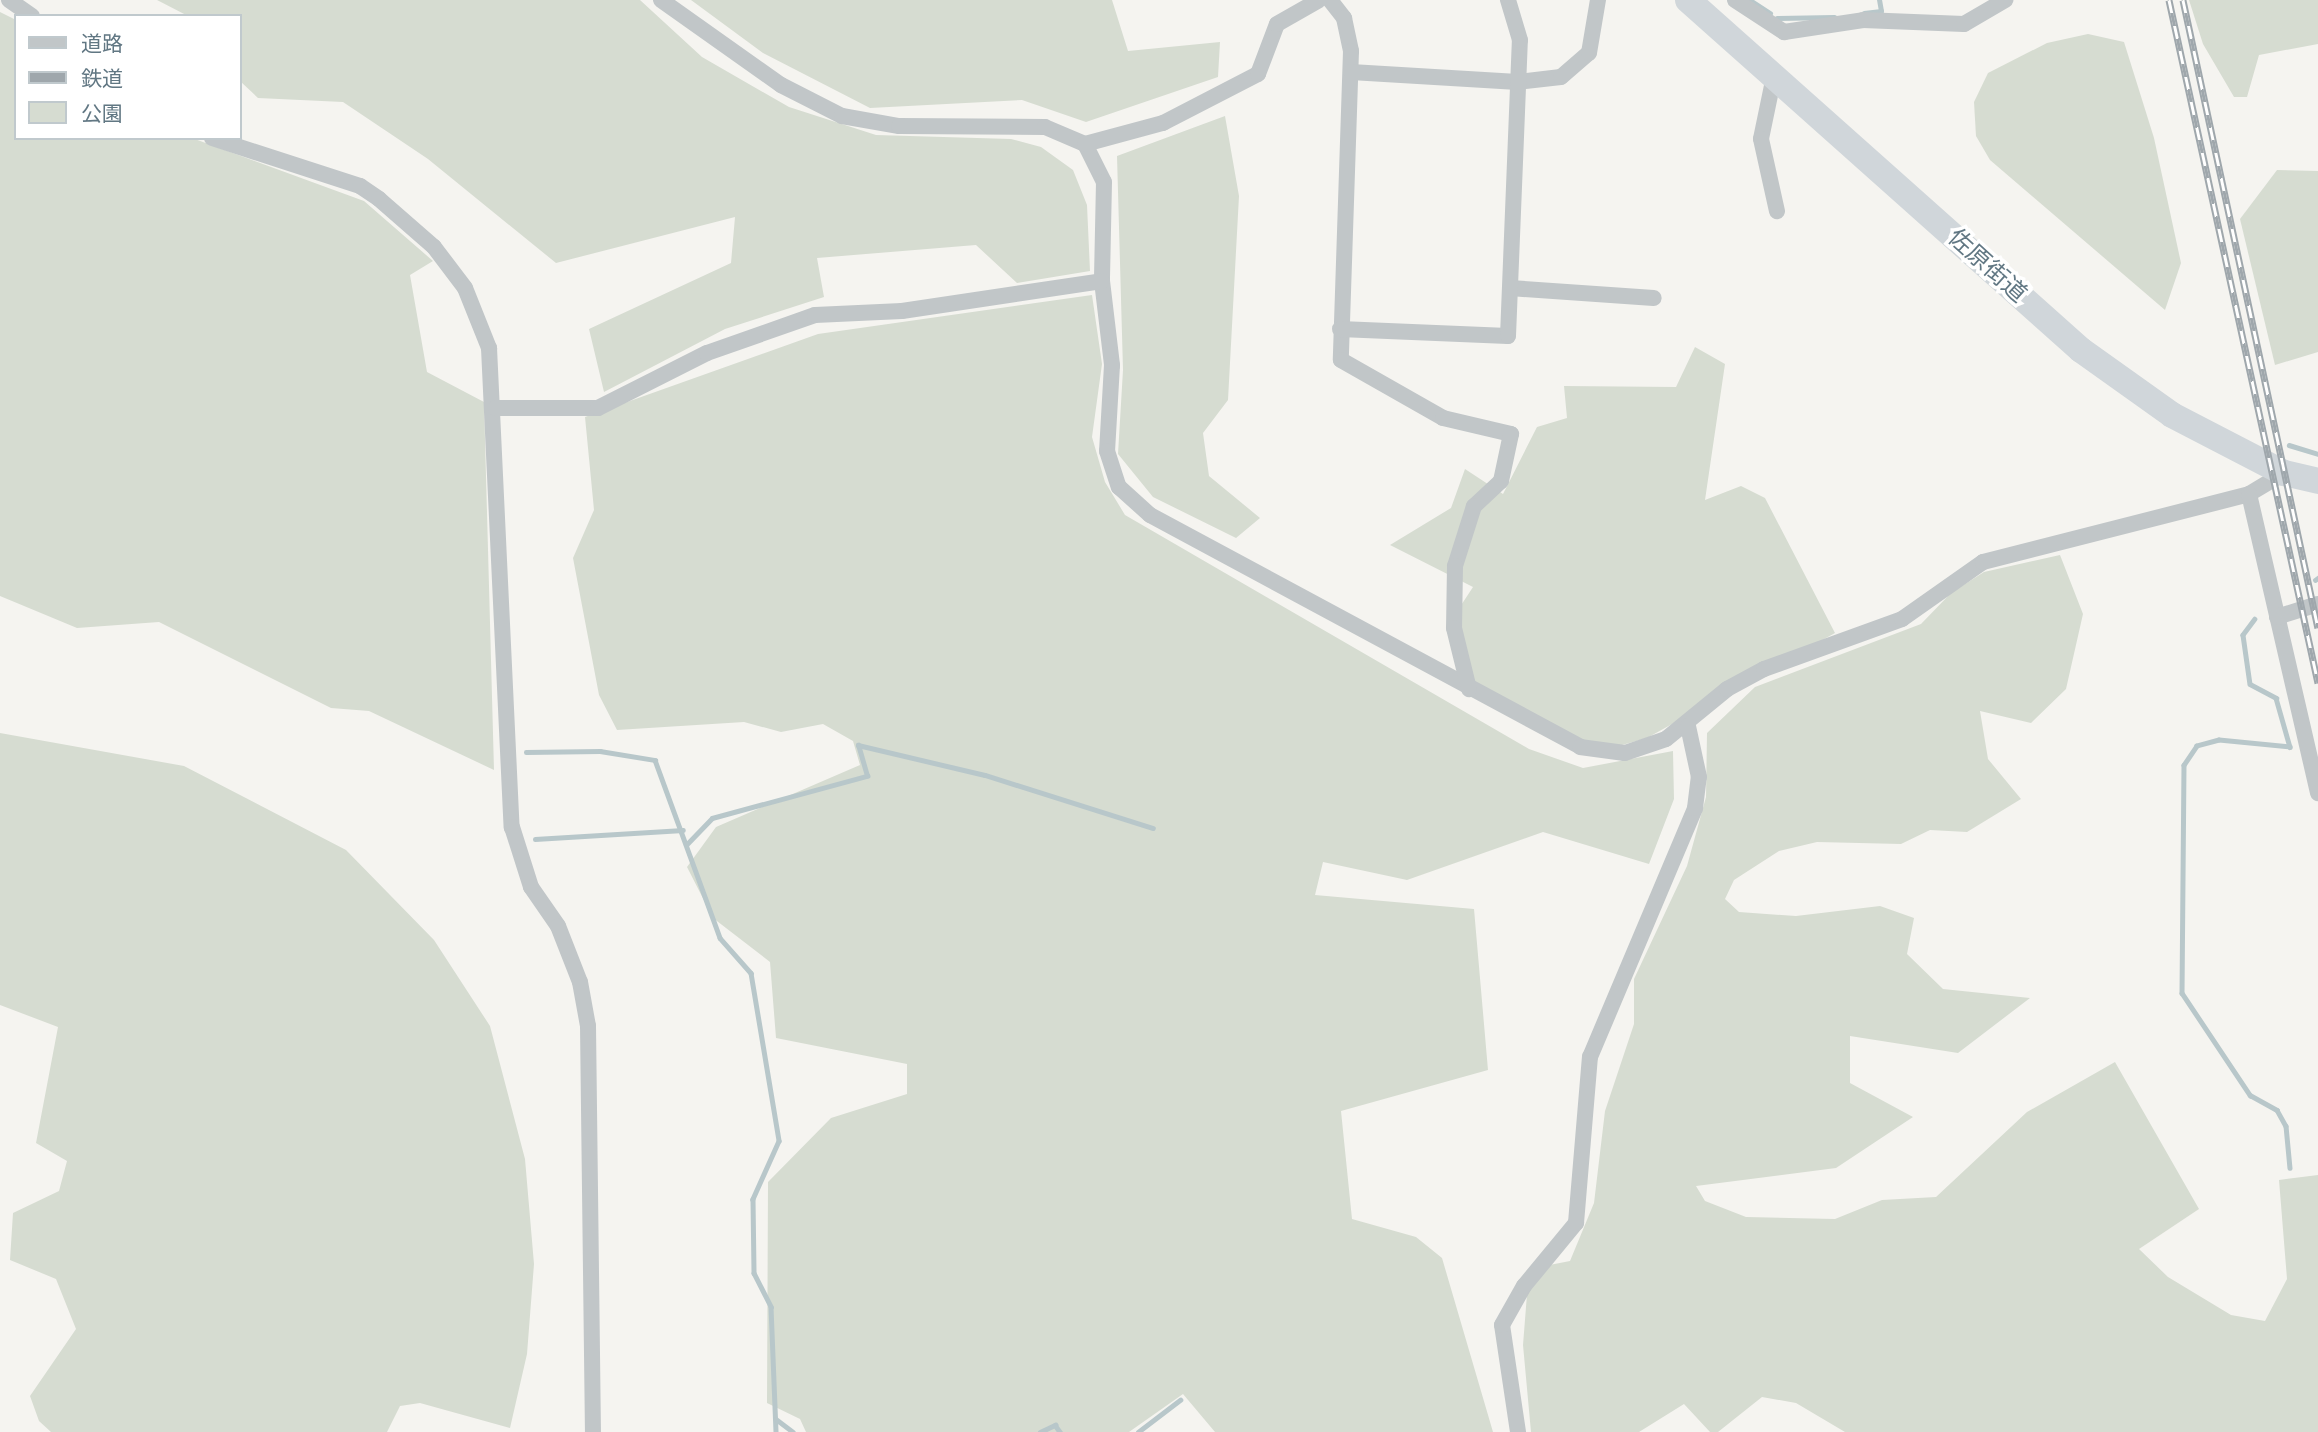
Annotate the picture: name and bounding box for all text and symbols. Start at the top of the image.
legend [14,14,242,140]
text: 道路 [81,30,123,58]
text: 鉄道 [81,65,123,93]
text: 公園 [81,100,123,128]
street label: 佐原街道 [1942,223,2032,309]

